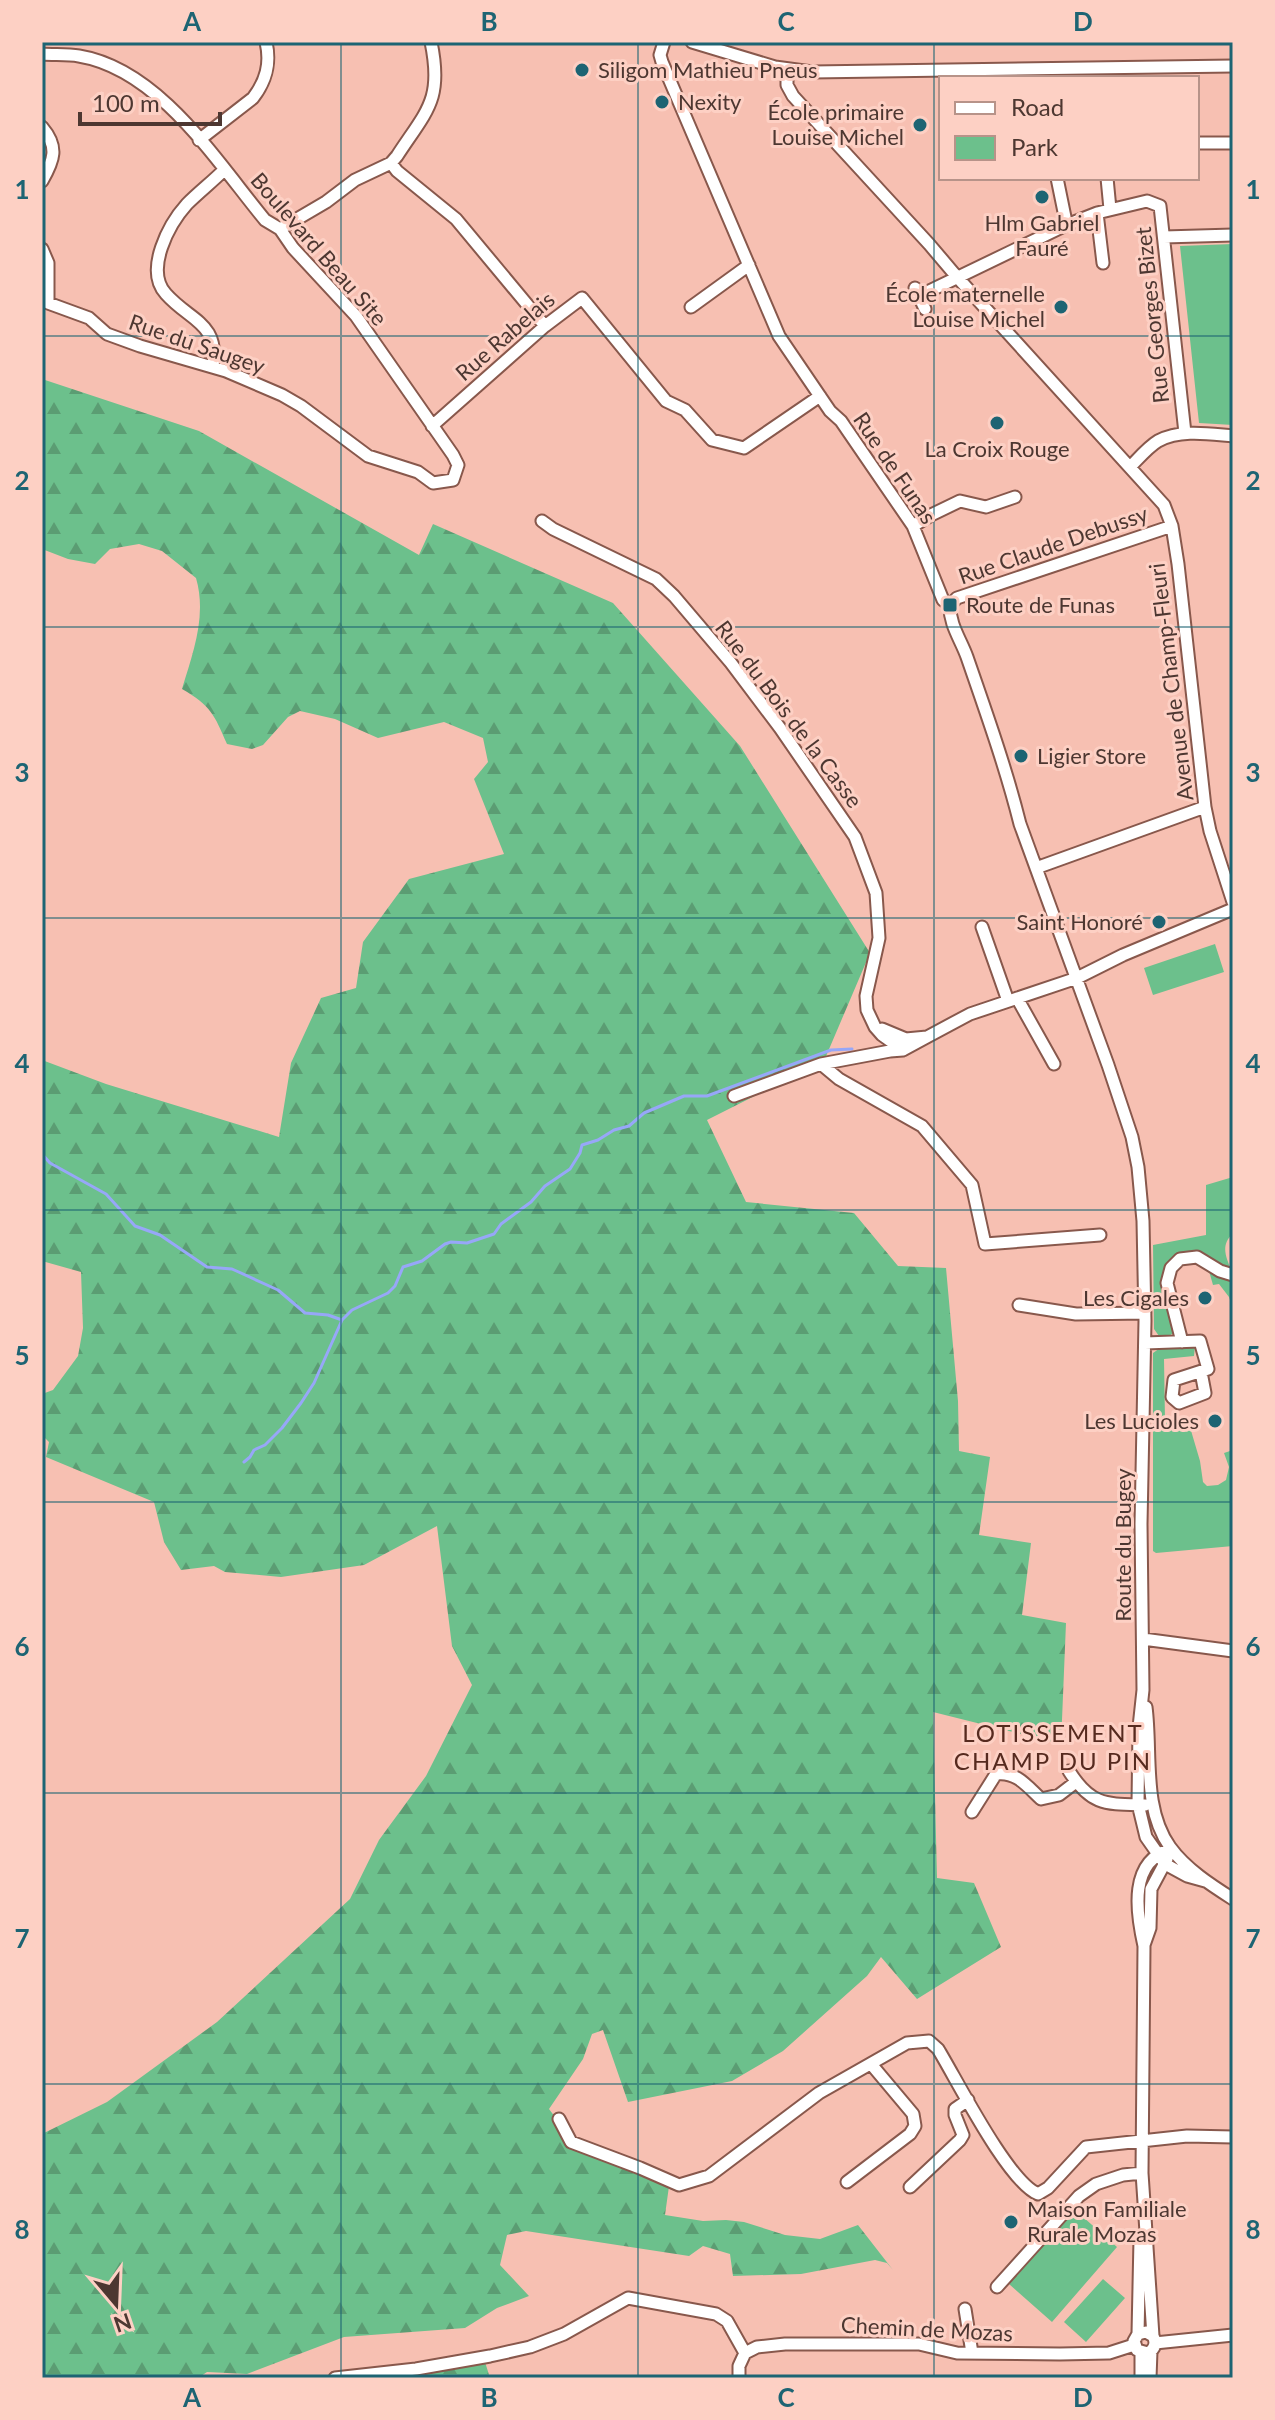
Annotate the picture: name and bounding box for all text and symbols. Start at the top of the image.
text: A [182,5,202,37]
text: B [480,5,498,37]
text: C [777,5,795,37]
text: D [1073,5,1093,37]
place label: Siligom Mathieu Pneus [598,56,818,83]
marker: Siligom Mathieu Pneus [573,61,591,79]
scale bar [80,76,220,126]
legend [939,76,1199,180]
text: 100 m [92,88,160,117]
place label: Nexity [678,88,742,115]
text: Road [1011,92,1064,121]
marker: Nexity [653,93,671,111]
place label: École primaire Louise Michel [768,98,904,150]
marker: École primaire Louise Michel [911,116,929,134]
text: Park [1011,132,1059,161]
street label: Boulevard Beau Site [246,167,393,331]
text: 1 [14,173,30,205]
text: 1 [1245,173,1261,205]
marker: Hlm Gabriel Fauré [1033,188,1051,206]
place label: Hlm Gabriel Fauré [985,209,1099,261]
street label: Rue Georges Bizet [1129,225,1174,405]
place label: École maternelle Louise Michel [885,280,1045,332]
street label: Rue Rabelais [450,285,560,386]
marker: École maternelle Louise Michel [1052,298,1070,316]
street label: Rue du Saugey [126,308,269,380]
street label: Rue de Funas [848,407,943,529]
marker: La Croix Rouge [988,414,1006,432]
place label: La Croix Rouge [924,435,1070,462]
text: 2 [14,464,30,496]
text: 2 [1245,464,1261,496]
street label: Rue Claude Debussy [955,499,1152,590]
street label: Avenue de Champ-Fleuri [1143,562,1198,802]
place label: Route de Funas [966,591,1115,618]
marker: Route de Funas [941,596,959,614]
street label: Rue du Bois de la Casse [710,615,869,813]
place label: Ligier Store [1037,742,1146,769]
marker: Ligier Store [1012,747,1030,765]
text: 3 [14,756,30,788]
text: 3 [1245,756,1261,788]
place label: Saint Honoré [1017,908,1143,935]
marker: Saint Honoré [1150,913,1168,931]
text: 4 [14,1047,30,1079]
text: 4 [1245,1047,1261,1079]
place label: Les Cigales [1083,1284,1189,1311]
marker: Les Cigales [1196,1289,1214,1307]
text: 5 [14,1339,30,1371]
text: 5 [1245,1339,1261,1371]
place label: Les Lucioles [1084,1407,1199,1434]
marker: Les Lucioles [1206,1412,1224,1430]
street label: Route du Bugey [1109,1468,1136,1622]
text: 6 [14,1630,30,1662]
text: 6 [1245,1630,1261,1662]
district label: LOTISSEMENT CHAMP DU PIN [954,1718,1152,1775]
text: 7 [14,1922,30,1954]
text: 7 [1245,1922,1261,1954]
place label: Maison Familiale Rurale Mozas [1027,2195,1187,2247]
text: 8 [14,2213,30,2245]
marker: Maison Familiale Rurale Mozas [1002,2213,1020,2231]
text: 8 [1245,2213,1261,2245]
north arrow [76,2264,156,2344]
text: N [110,2308,135,2339]
street label: Chemin de Mozas [840,2311,1014,2346]
text: A [182,2381,202,2413]
text: B [480,2381,498,2413]
text: C [777,2381,795,2413]
text: D [1073,2381,1093,2413]

